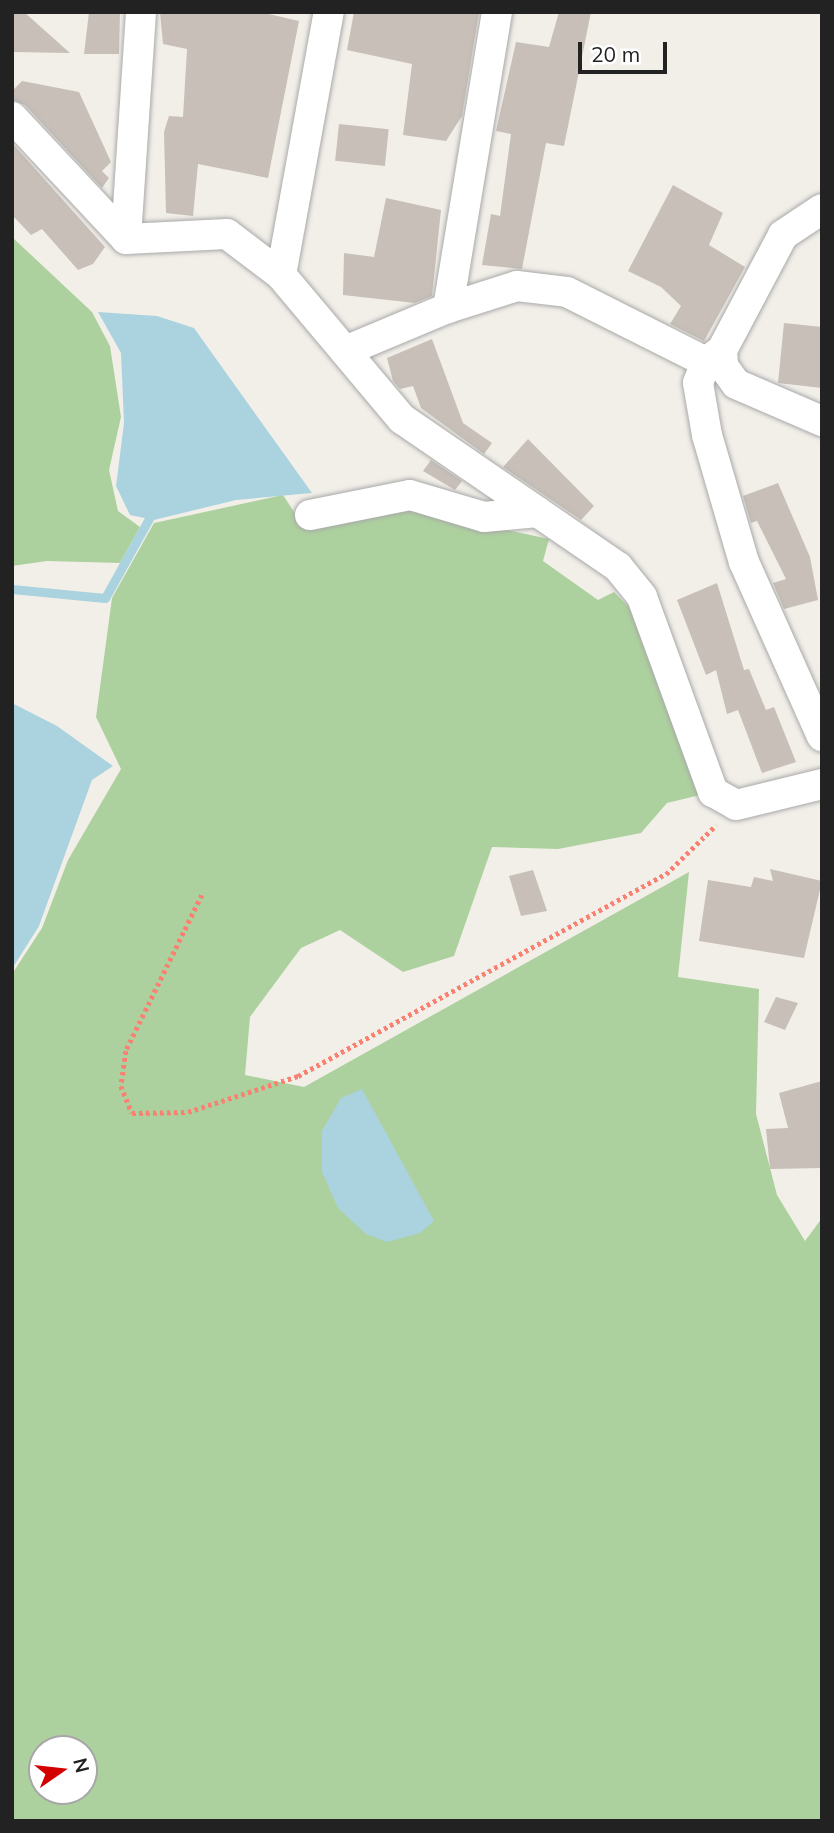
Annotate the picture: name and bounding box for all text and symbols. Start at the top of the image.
scale bar [582,28,671,72]
text: 20 m [591,41,640,67]
north arrow [28,1735,98,1805]
text: N [68,1756,95,1775]

